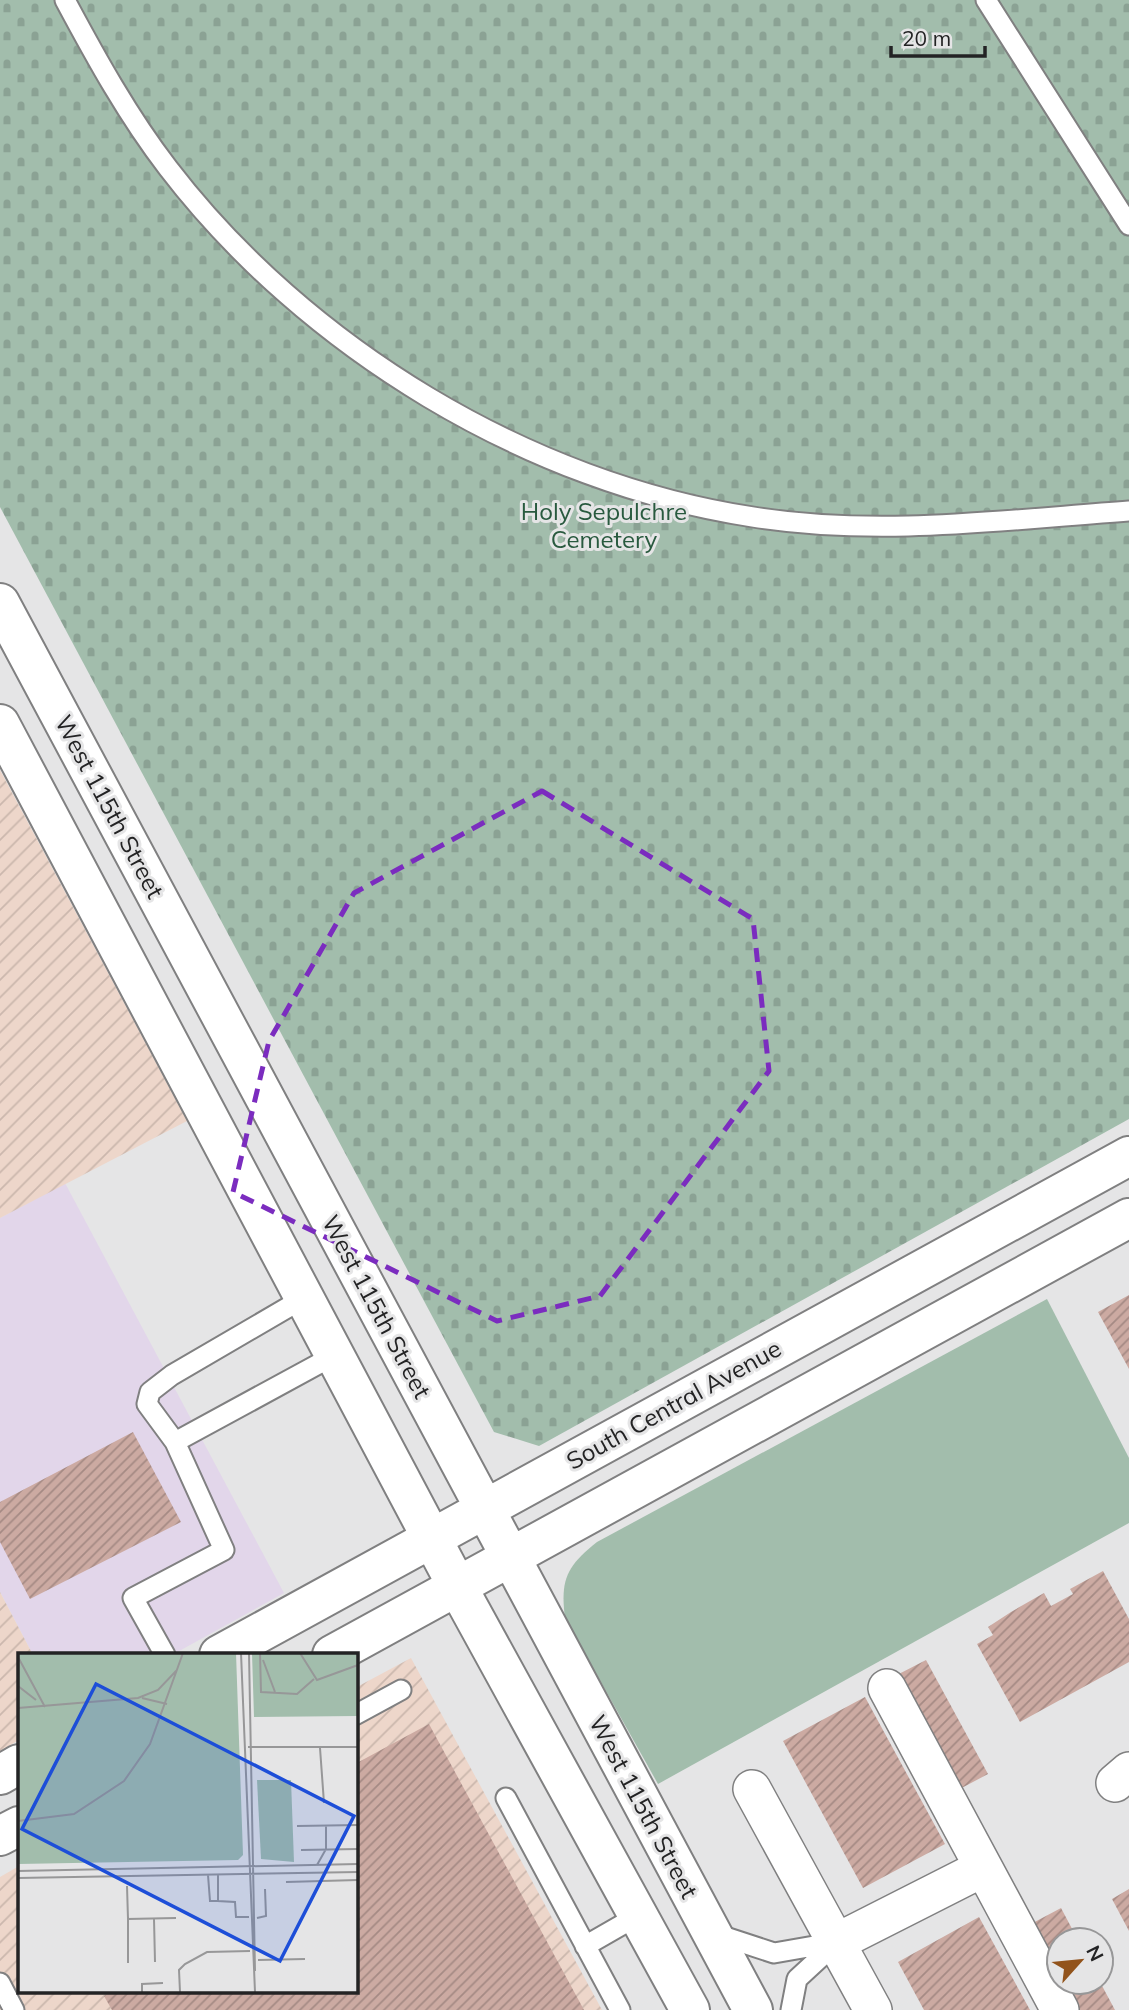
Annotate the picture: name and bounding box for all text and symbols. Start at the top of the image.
scale bar [891,14,986,58]
text: 20 m [902,25,951,51]
park label: Holy Sepulchre Cemetery [521,496,687,554]
street label: West 115th Street [49,710,171,903]
street label: West 115th Street [316,1210,438,1403]
street label: South Central Avenue [561,1333,786,1476]
inset map [18,1653,357,1993]
street label: West 115th Street [583,1710,705,1903]
north arrow [1045,1926,1115,1996]
text: N [1081,1941,1109,1965]

